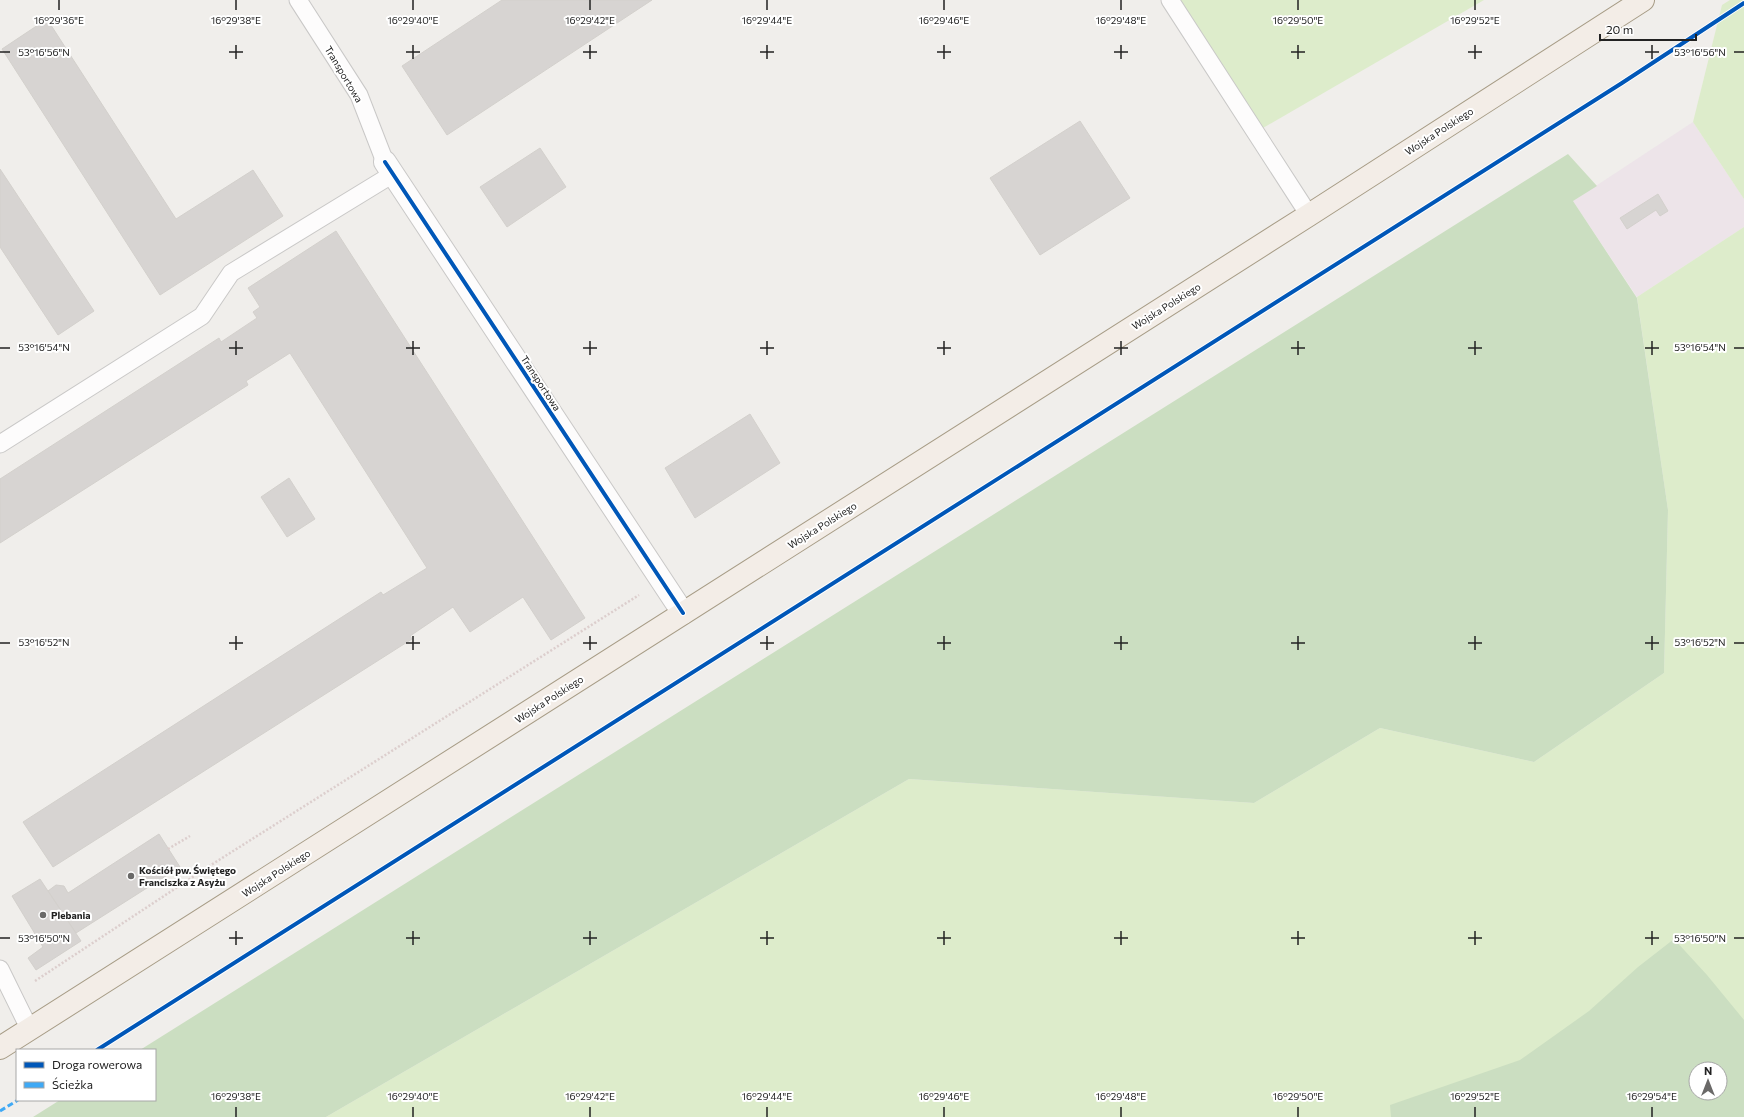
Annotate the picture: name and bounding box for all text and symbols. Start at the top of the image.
text: 16°29'36"E [34,14,84,26]
text: 16°29'38"E [211,14,261,26]
text: 16°29'40"E [388,14,438,26]
text: 16°29'42"E [565,14,615,26]
text: 16°29'44"E [742,14,792,26]
text: 16°29'46"E [919,14,969,26]
text: 16°29'48"E [1096,14,1146,26]
text: 16°29'50"E [1273,14,1323,26]
text: 16°29'52"E [1450,14,1500,26]
scale bar [1600,16,1696,42]
text: 20 m [1606,22,1633,36]
street label: Transportowa [322,44,366,104]
text: 53°16'56"N [18,46,70,58]
text: 53°16'56"N [1674,46,1726,58]
street label: Wojska Polskiego [1403,104,1475,158]
street label: Wojska Polskiego [1129,280,1203,332]
text: 53°16'54"N [18,341,70,353]
text: 53°16'54"N [1674,341,1726,353]
street label: Transportowa [519,353,563,413]
street label: Wojska Polskiego [785,499,859,551]
text: 53°16'52"N [18,636,70,648]
text: 53°16'52"N [1674,636,1726,648]
street label: Wojska Polskiego [513,672,585,726]
street label: Wojska Polskiego [240,846,312,900]
place label: Kościół pw. Świętego Franciszka z Asyżu [139,864,236,888]
marker: Kościół pw. Świętego Franciszka z Asyżu [126,871,136,881]
place label: Plebania [51,909,91,921]
marker: Plebania [38,910,48,920]
text: 53°16'50"N [18,932,70,944]
text: 53°16'50"N [1674,932,1726,944]
legend [16,1049,156,1101]
text: Droga rowerowa [52,1057,142,1071]
north arrow [1688,1061,1728,1101]
text: N [1704,1064,1712,1077]
text: Ścieżka [52,1077,93,1091]
text: 16°29'38"E [211,1090,261,1102]
text: 16°29'40"E [388,1090,438,1102]
text: 16°29'42"E [565,1090,615,1102]
text: 16°29'44"E [742,1090,792,1102]
text: 16°29'46"E [919,1090,969,1102]
text: 16°29'48"E [1096,1090,1146,1102]
text: 16°29'50"E [1273,1090,1323,1102]
text: 16°29'52"E [1450,1090,1500,1102]
text: 16°29'54"E [1627,1090,1677,1102]

